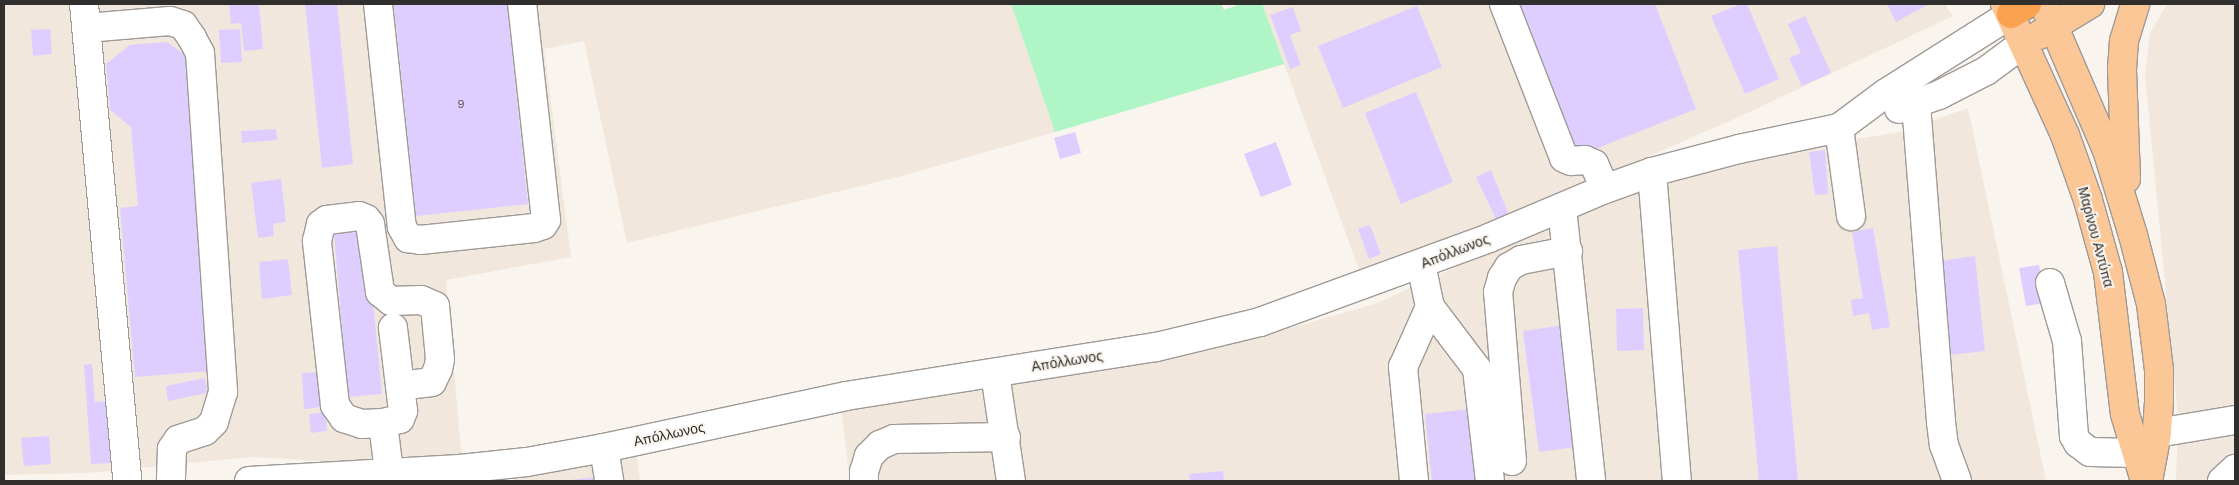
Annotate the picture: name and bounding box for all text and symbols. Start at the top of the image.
house number: 9 [458,97,464,111]
street label: Μαρίνου Αντύπα [2075,185,2117,289]
street label: Απόλλωνος [1418,230,1492,272]
street label: Απόλλωνος [1030,347,1104,375]
street label: Απόλλωνος [632,418,706,450]

